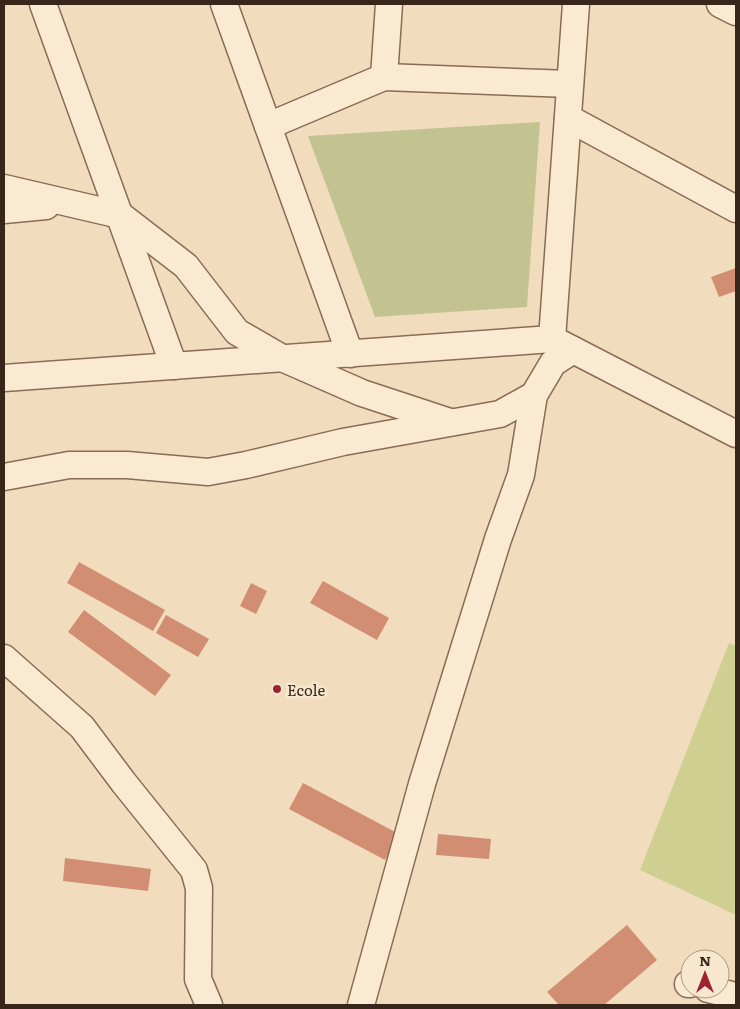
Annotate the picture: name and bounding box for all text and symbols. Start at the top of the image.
place label: Ecole [287,678,325,701]
marker: Ecole [271,683,283,695]
north arrow [680,949,730,999]
text: N [699,950,711,970]

